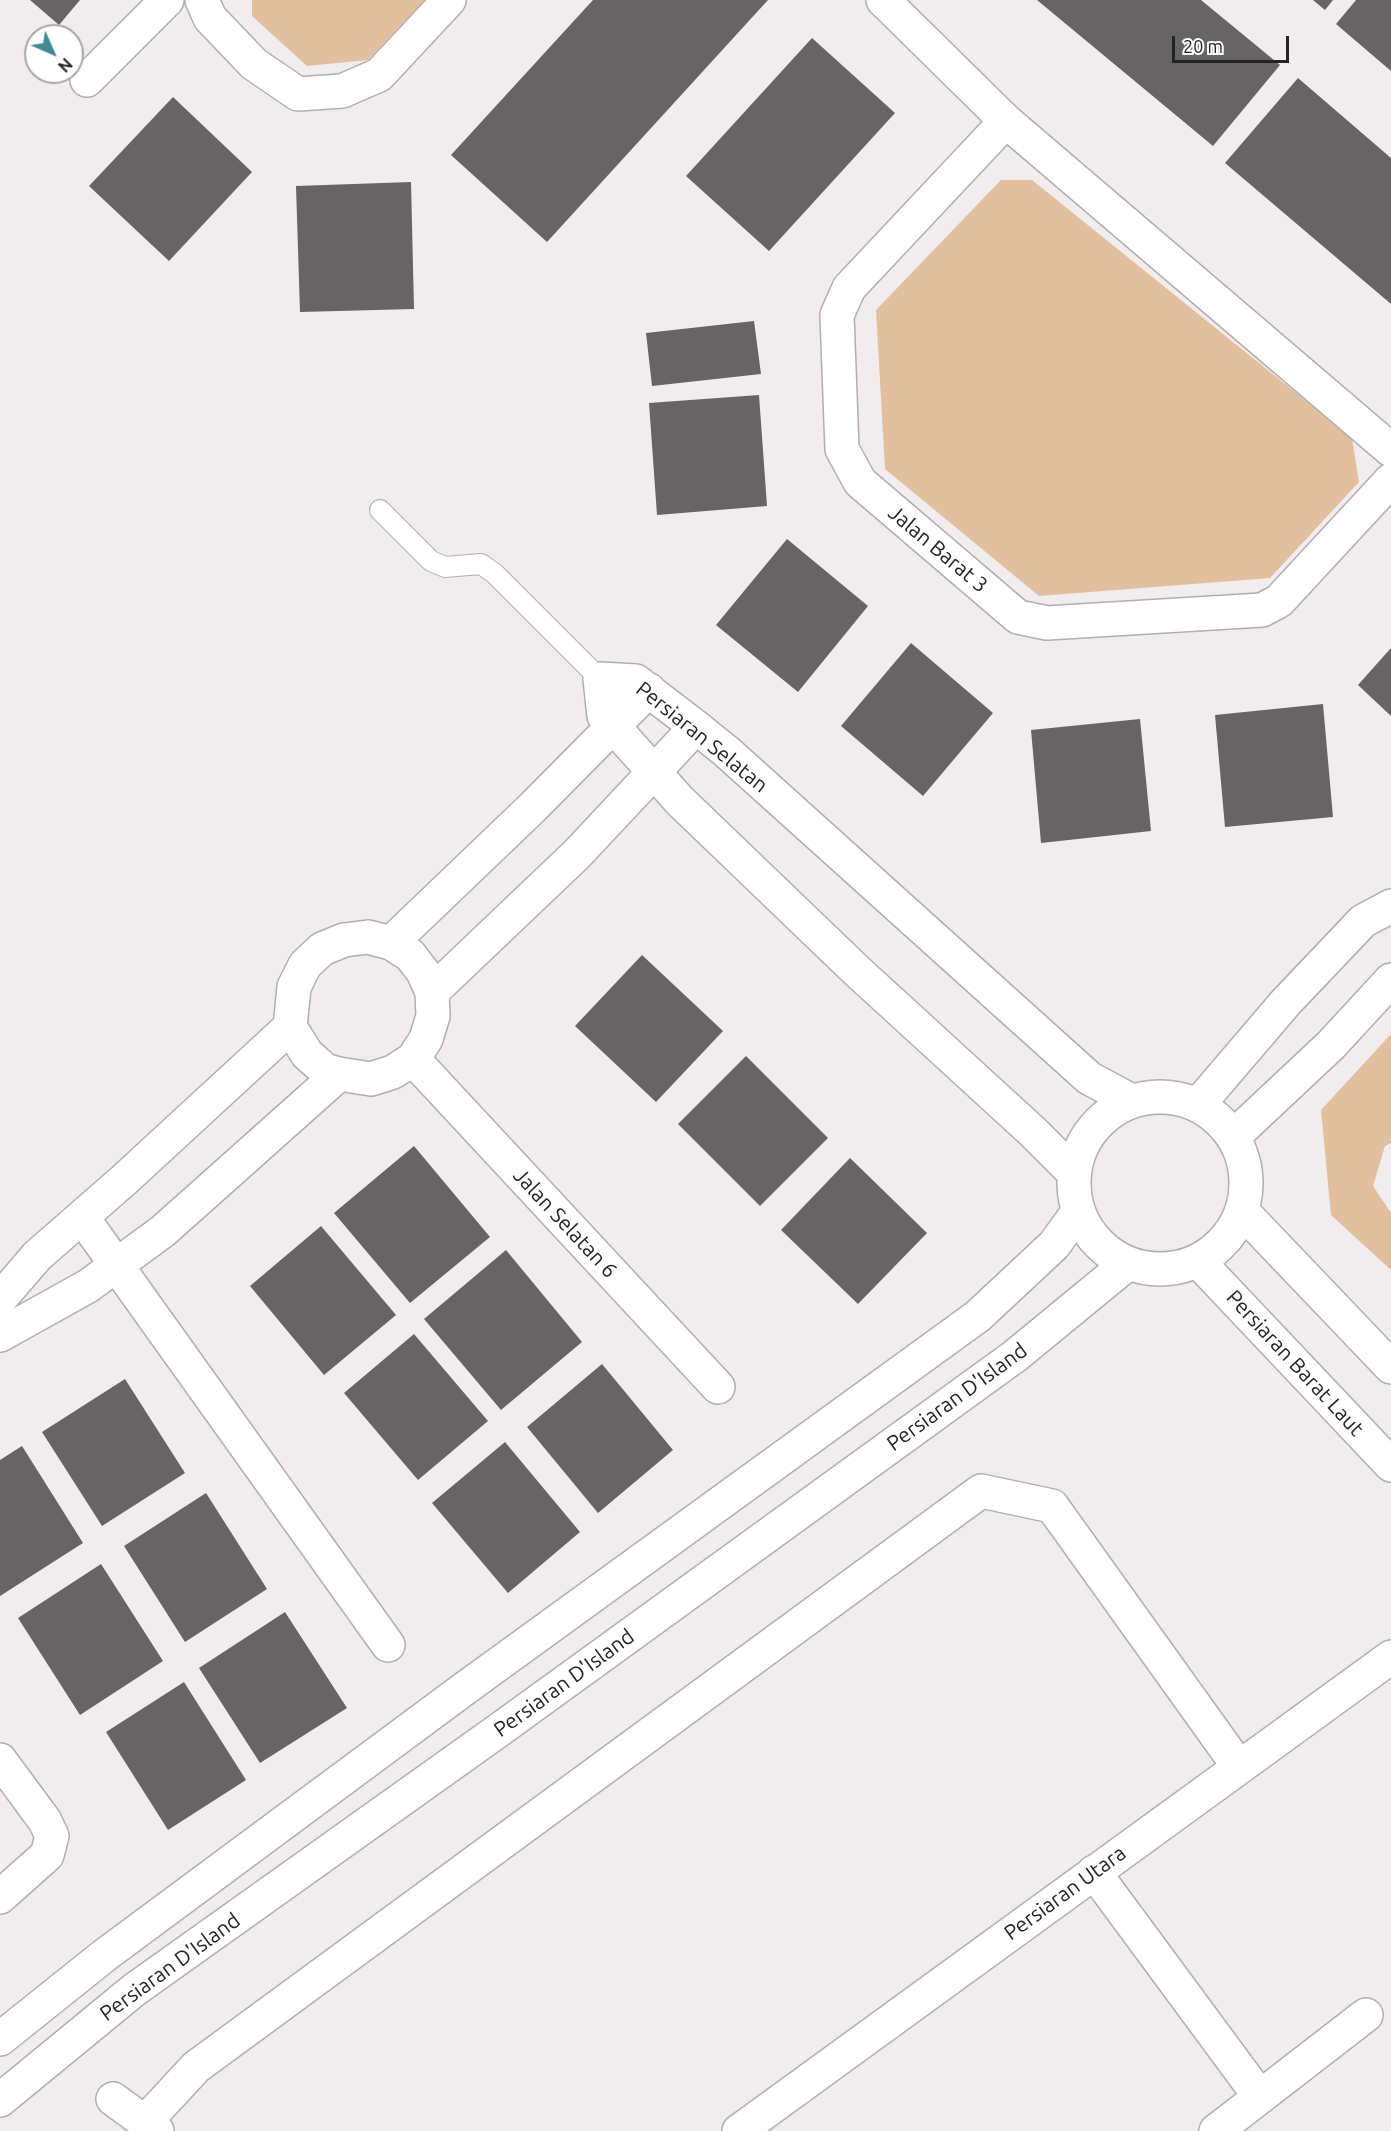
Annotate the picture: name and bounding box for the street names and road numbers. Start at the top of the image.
street label: Jalan Barat 3 [883,500,993,598]
street label: Persiaran Selatan [631,676,773,798]
street label: Jalan Selatan 6 [508,1163,622,1283]
street label: Persiaran Barat Laut [1221,1285,1369,1441]
street label: Persiaran D'Island [882,1338,1032,1456]
street label: Persiaran D'Island [489,1624,639,1742]
street label: Persiaran Utara [999,1840,1131,1946]
street label: Persiaran D'Island [95,1908,245,2026]

